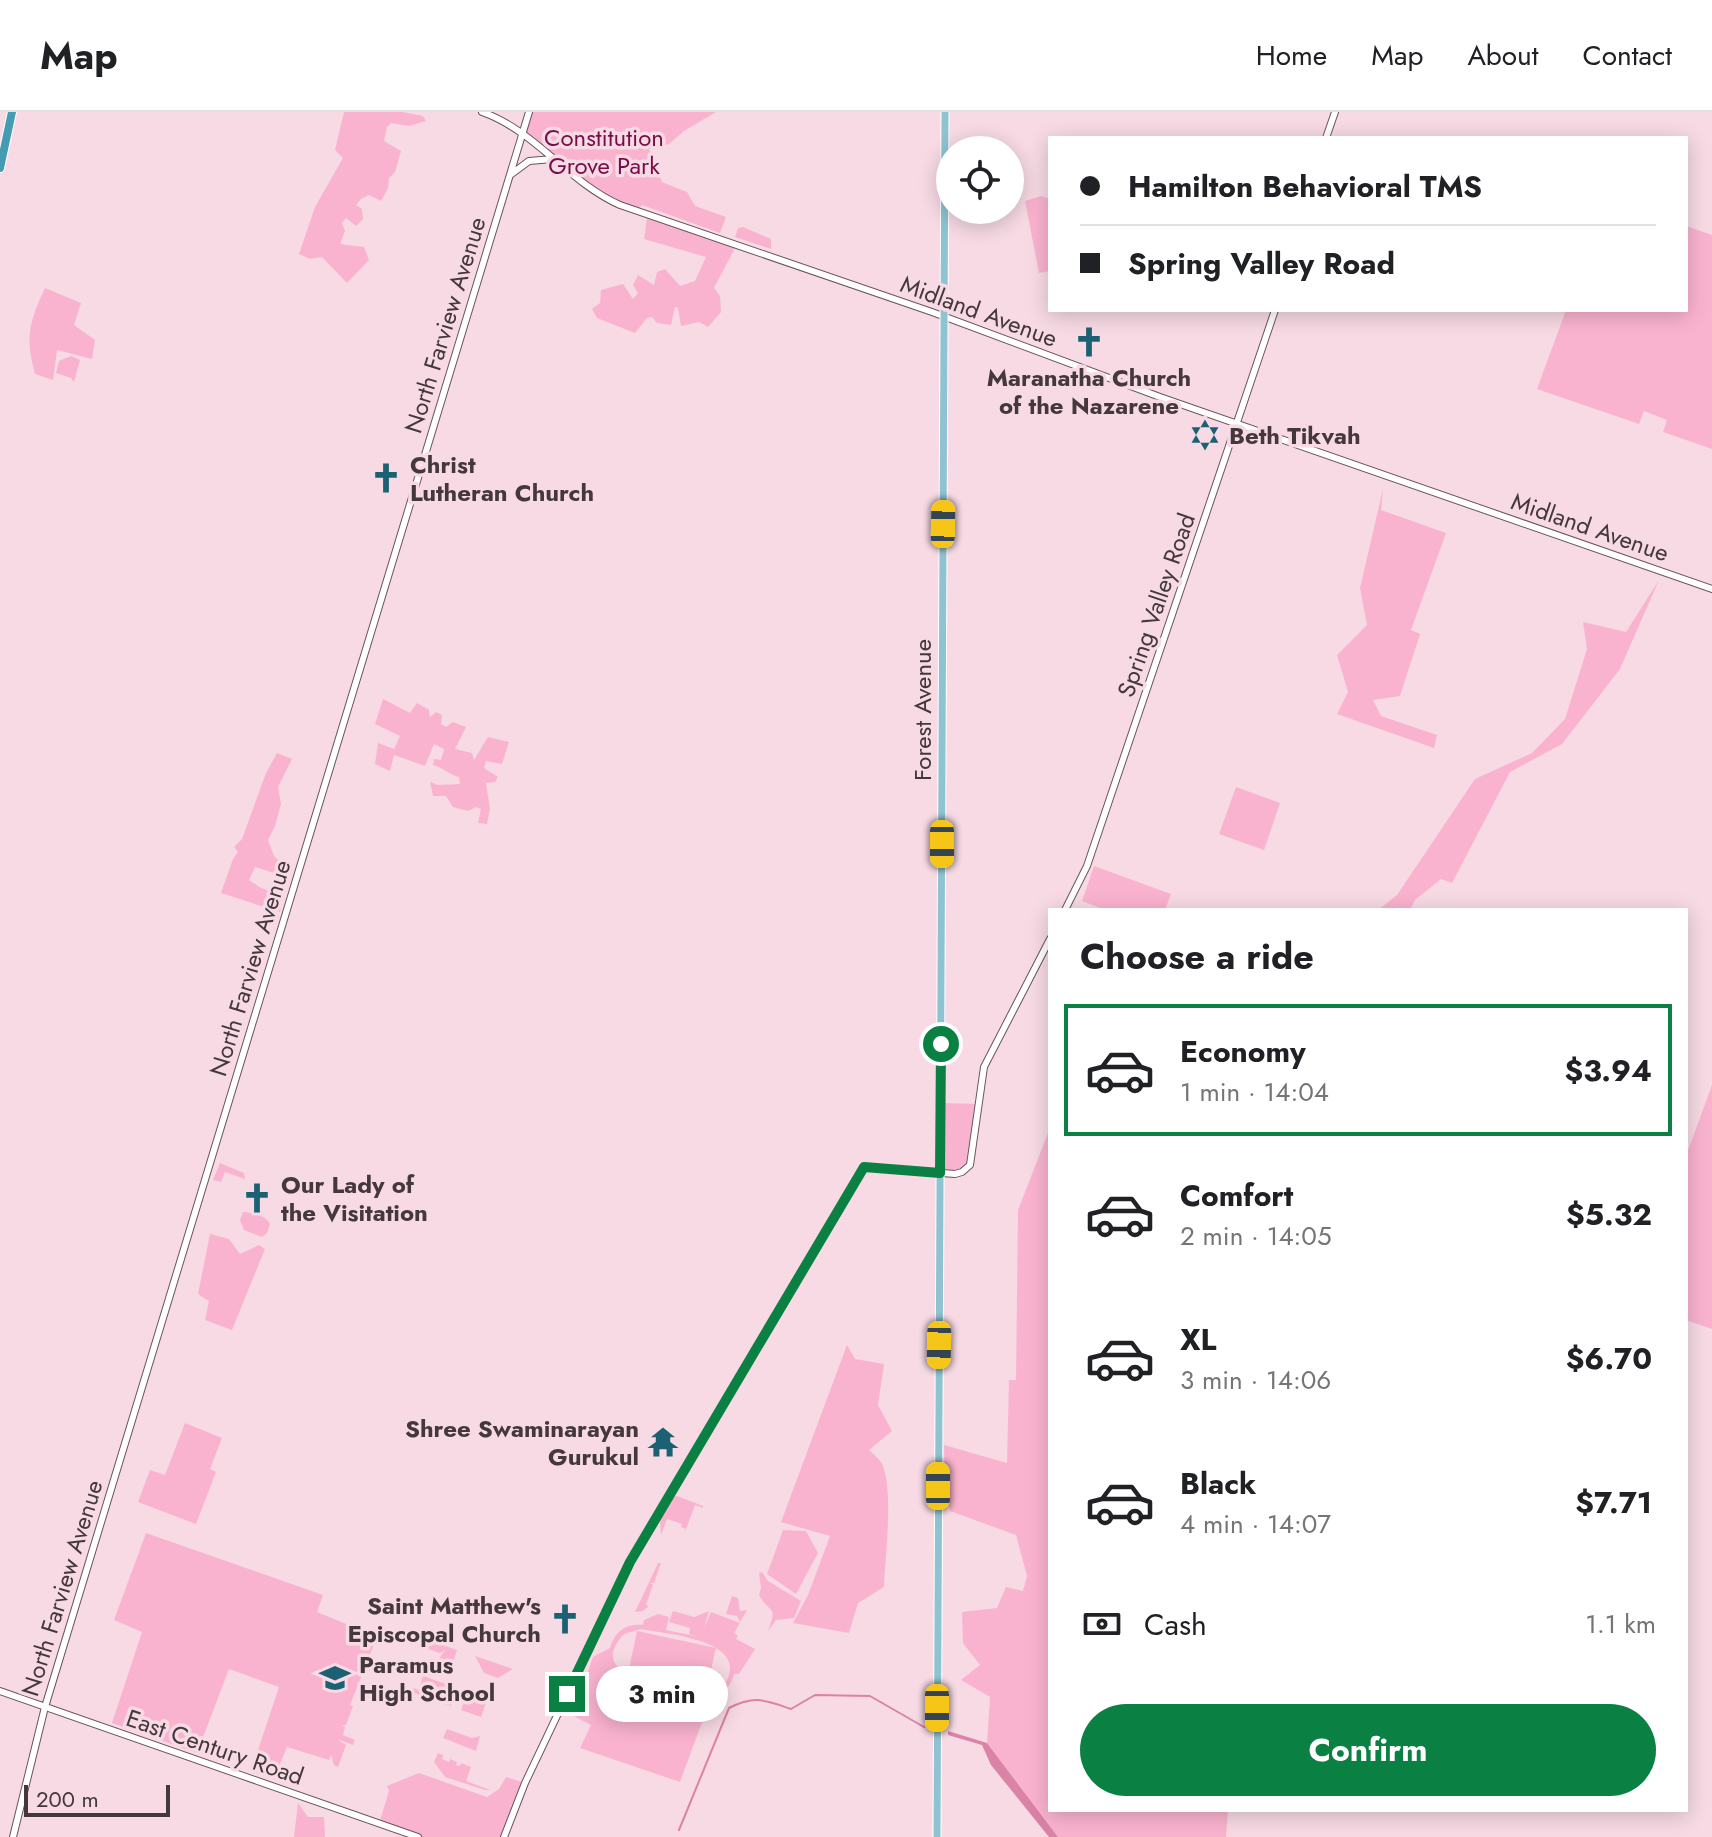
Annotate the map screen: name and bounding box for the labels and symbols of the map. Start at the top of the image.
park label: Constitution Grove Park [544,120,664,183]
street label: North Farview Avenue [395,213,495,437]
street label: Midland Avenue [896,266,1062,356]
church icon: Maranatha Church of the Nazarene [1072,325,1106,359]
place label: Maranatha Church of the Nazarene [987,360,1191,423]
synagogue icon: Beth Tikvah [1188,418,1222,452]
place label: Beth Tikvah [1229,418,1361,453]
place label: Christ Lutheran Church [410,447,594,510]
church icon: Christ Lutheran Church [369,461,403,495]
street label: Midland Avenue [1506,484,1674,570]
car [931,500,955,548]
street label: Spring Valley Road [1108,508,1204,702]
street label: Forest Avenue [905,639,940,781]
car [930,820,954,868]
street label: North Farview Avenue [200,856,300,1080]
route start [923,1026,959,1062]
place label: Our Lady of the Visitation [281,1167,428,1230]
church icon: Our Lady of the Visitation [240,1181,274,1215]
car [927,1321,951,1369]
place label: Shree Swaminarayan Gurukul [405,1411,639,1474]
temple icon: Shree Swaminarayan Gurukul [646,1425,680,1459]
car [926,1462,950,1510]
street label: North Farview Avenue [12,1476,112,1700]
place label: Saint Matthew's Episcopal Church [347,1588,541,1651]
church icon: Saint Matthew's Episcopal Church [548,1602,582,1636]
place label: Paramus High School [359,1647,495,1710]
school or university icon: Paramus High School [318,1661,352,1695]
callout: 3 min [595,1666,727,1722]
route end [549,1676,585,1712]
car [925,1684,949,1732]
street label: East Century Road [122,1700,308,1794]
scale bar [24,1781,170,1817]

